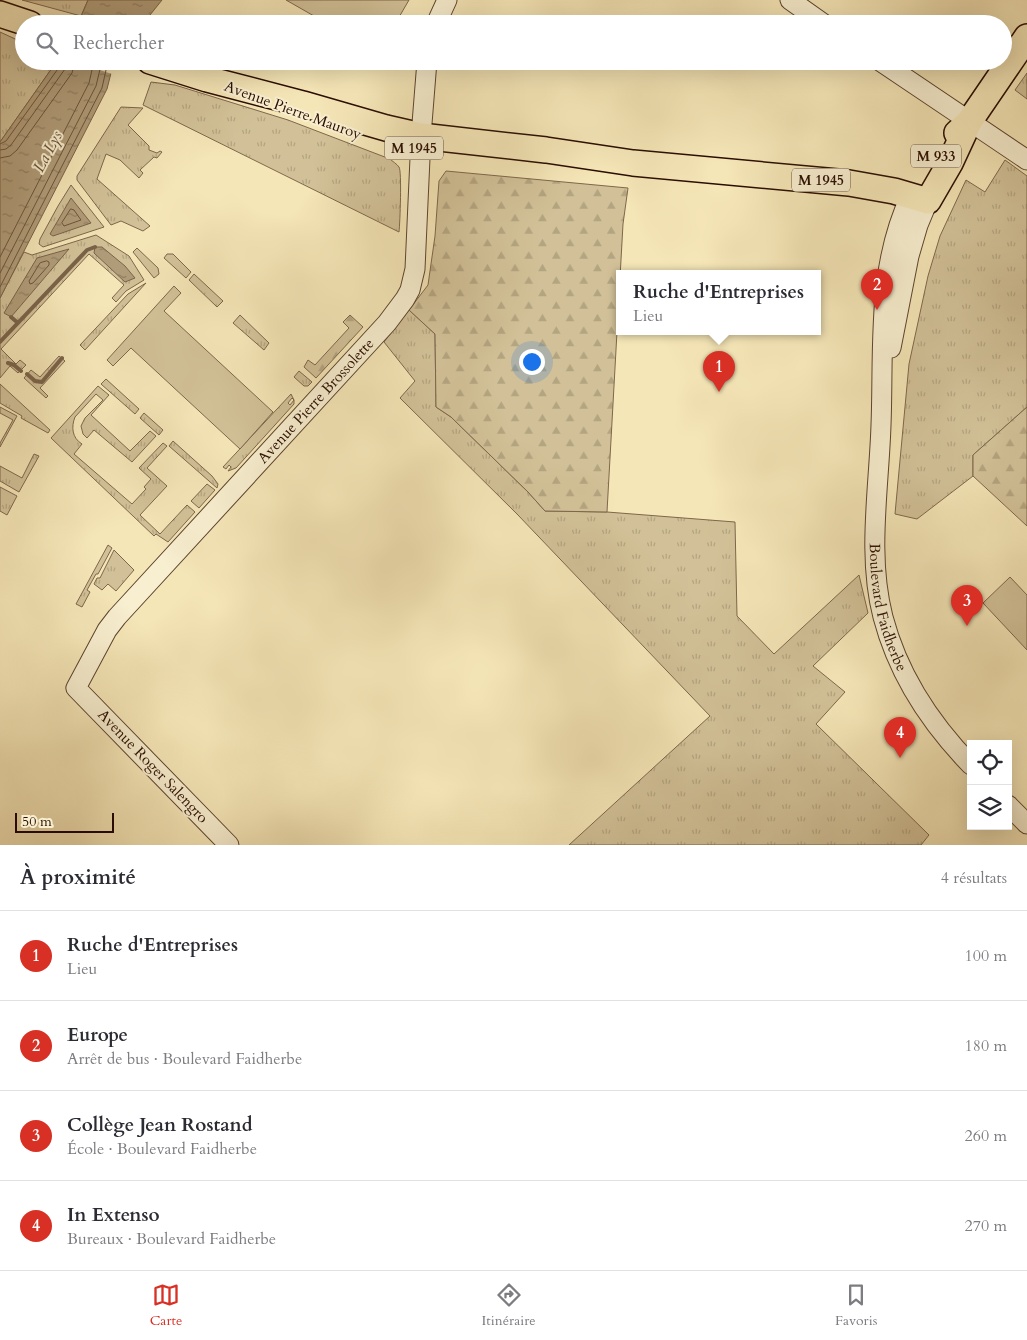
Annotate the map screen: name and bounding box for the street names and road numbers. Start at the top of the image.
street label: Avenue Pierre Mauroy [222,76,364,144]
road number: M 1945 [385,136,443,160]
road number: M 933 [911,144,961,168]
road number: M 1945 [792,168,850,192]
street label: Avenue Pierre Brossolette [253,334,378,468]
street label: Boulevard Faidherbe [865,543,912,675]
street label: Avenue Roger Salengro [93,705,213,827]

